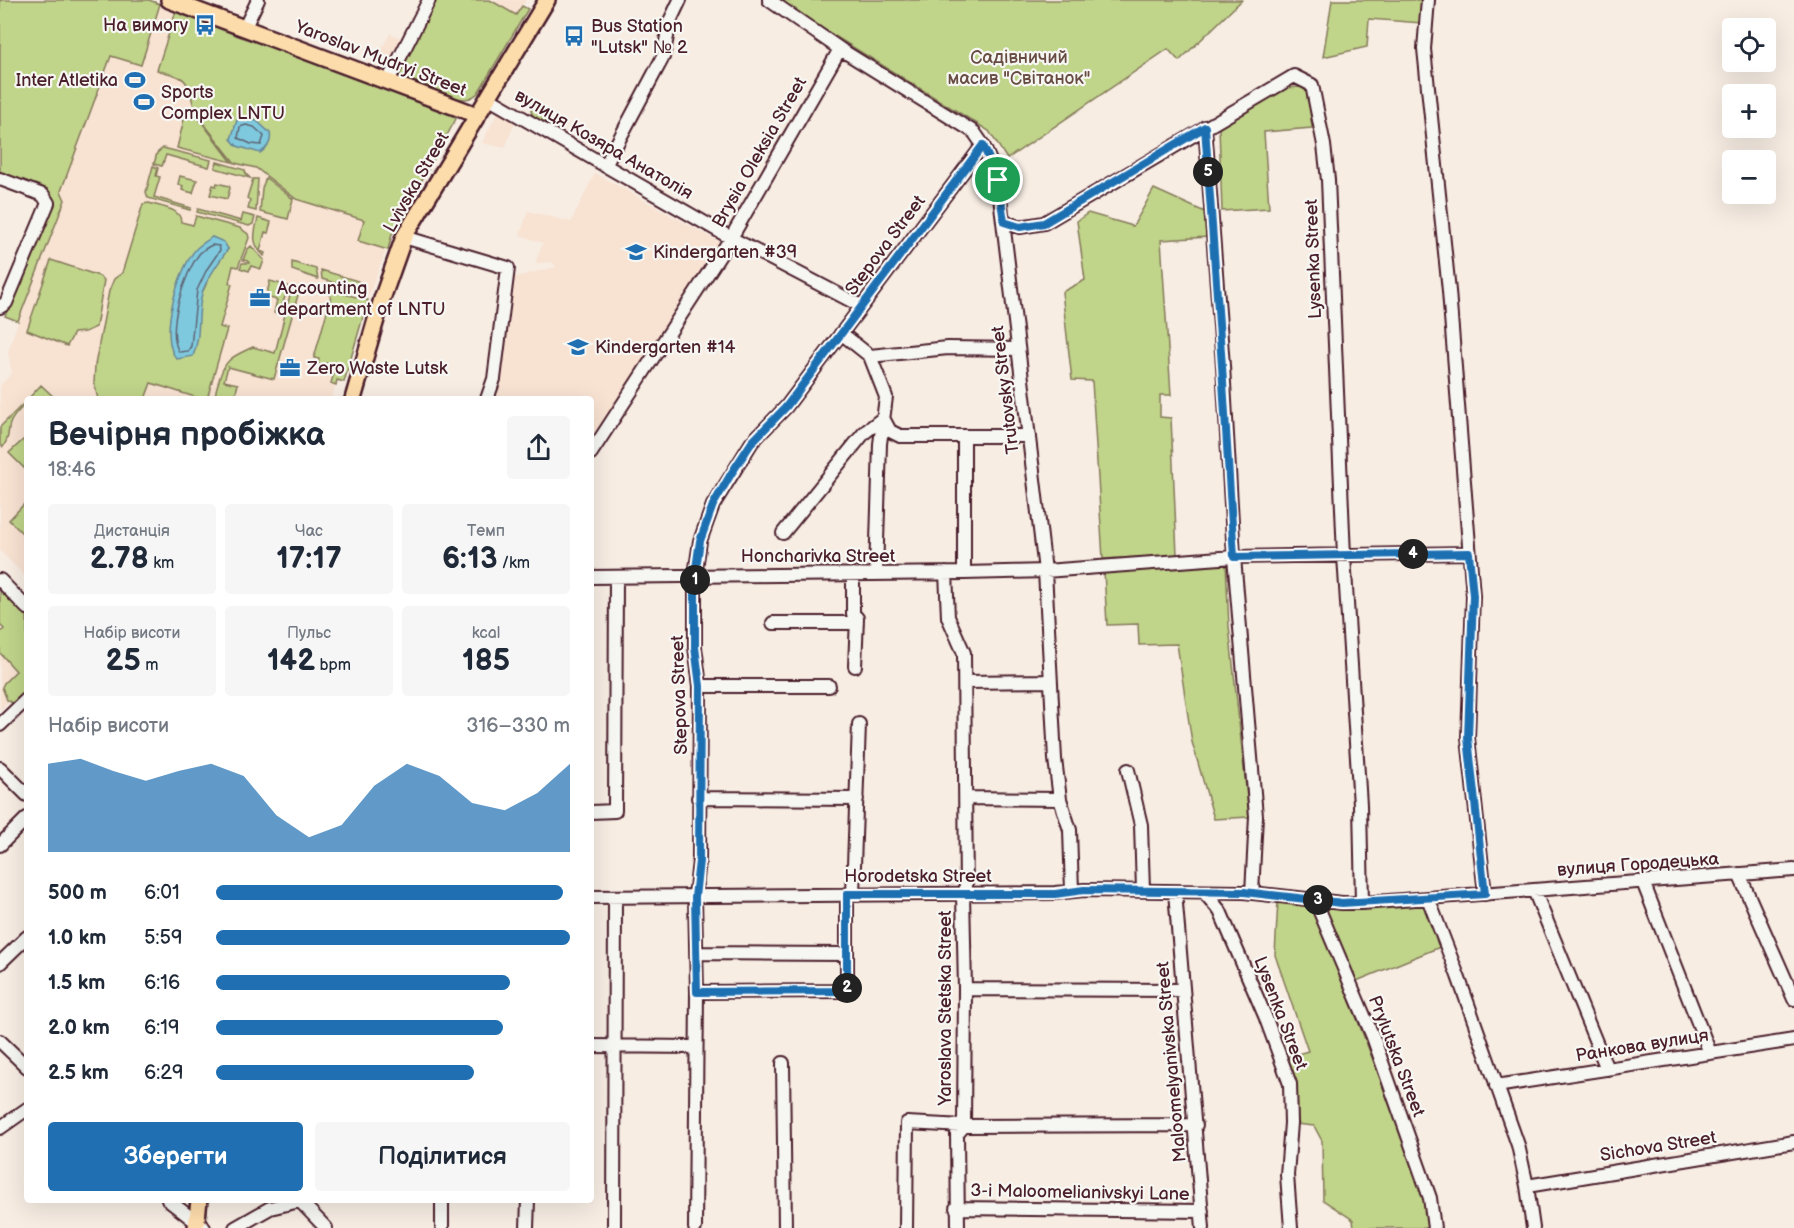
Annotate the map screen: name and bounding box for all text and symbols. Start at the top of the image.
bus stop icon: На вимогу [193,13,217,37]
place label: На вимогу [103,15,189,36]
street label: Yaroslav Mudryi Street [291,16,470,101]
place label: Bus Station "Lutsk" № 2 [591,16,688,58]
map controls [1722,18,1776,204]
button: locate [1722,18,1776,72]
bus stop icon: Bus Station "Lutsk" № 2 [562,24,586,48]
park label: Садівничий масив "Світанок" [948,47,1090,89]
sports icon: Inter Atletika [123,68,147,92]
place label: Inter Atletika [16,70,118,91]
street label: Brysia Oleksia Street [708,73,811,231]
place label: Sports Complex LNTU [161,82,285,124]
button: + [1722,84,1776,138]
street label: вулиця Козяра Анатолія [511,85,697,204]
sports icon: Sports Complex LNTU [132,90,156,114]
street label: Lvivska Street [379,128,454,236]
button: − [1722,150,1776,204]
pin [972,154,1023,205]
pin: 5 [1193,157,1223,187]
text: 5 [1203,162,1213,181]
icon: arrive [981,163,1014,196]
street label: Stepova Street [841,191,930,299]
street label: Lysenka Street [1301,198,1326,319]
school or university icon: Kindergarten #39 [624,240,648,264]
place label: Kindergarten #39 [653,242,797,263]
place label: Accounting department of LNTU [277,278,445,320]
office icon: Accounting department of LNTU [248,286,272,310]
street label: Trutovsky Street [987,324,1024,455]
school or university icon: Kindergarten #14 [566,335,590,359]
place label: Kindergarten #14 [595,337,736,358]
office icon: Zero Waste Lutsk [278,356,302,380]
place label: Zero Waste Lutsk [306,358,448,379]
text: Вечірня пробіжка [48,415,325,455]
button: share [507,416,570,479]
text: 18:46 [48,458,96,482]
text: Дистанція [94,522,170,541]
text: Час [295,522,323,541]
text: Темп [467,522,505,541]
pin: 4 [1398,539,1428,569]
text: 2.78 [90,541,149,577]
text: 17:17 [276,541,342,577]
text: 6:13 [442,541,497,577]
text: 4 [1408,544,1418,563]
street label: Honcharivka Street [741,546,896,567]
text: km [149,554,174,573]
text: /km [497,554,530,573]
pin: 1 [680,565,710,595]
text: 1 [692,570,698,589]
text: Набір висоти [84,624,180,643]
text: Пульс [287,624,331,643]
text: kcal [472,624,500,643]
street label: Stepova Street [667,634,692,755]
text: 25 [106,643,141,679]
text: 142 [267,643,315,679]
text: 185 [462,643,510,679]
text: m [141,656,158,675]
text: bpm [315,656,351,675]
text: Набір висоти [48,714,169,738]
text: 316–330 m [466,714,570,738]
street label: вулиця Городецька [1556,848,1720,881]
street label: Horodetska Street [844,866,992,887]
text: 500 m [48,881,107,905]
text: 6:01 [144,881,180,905]
pin: 3 [1303,885,1333,915]
text: 3 [1313,890,1323,909]
street label: Yaroslava Stetska Street [935,910,956,1107]
text: 1.0 km [48,926,106,950]
text: 5:59 [144,926,183,950]
street label: Lysenka Street [1249,953,1312,1073]
street label: Maloomelyanivska Street [1152,960,1191,1163]
text: 1.5 km [48,971,105,995]
text: 6:16 [144,971,180,995]
pin: 2 [832,973,862,1003]
text: 2 [842,978,852,997]
street label: Prylutska Street [1364,993,1429,1120]
text: 2.0 km [48,1016,110,1040]
text: 6:19 [144,1016,180,1040]
street label: Ранкова вулиця [1574,1025,1710,1066]
text: 2.5 km [48,1061,109,1085]
text: 6:29 [144,1061,184,1085]
button: Зберегти [48,1122,303,1191]
button: Поділитися [315,1122,570,1191]
street label: Sichova Street [1599,1127,1718,1166]
street label: 3-i Maloomelianivskyi Lane [970,1180,1190,1205]

